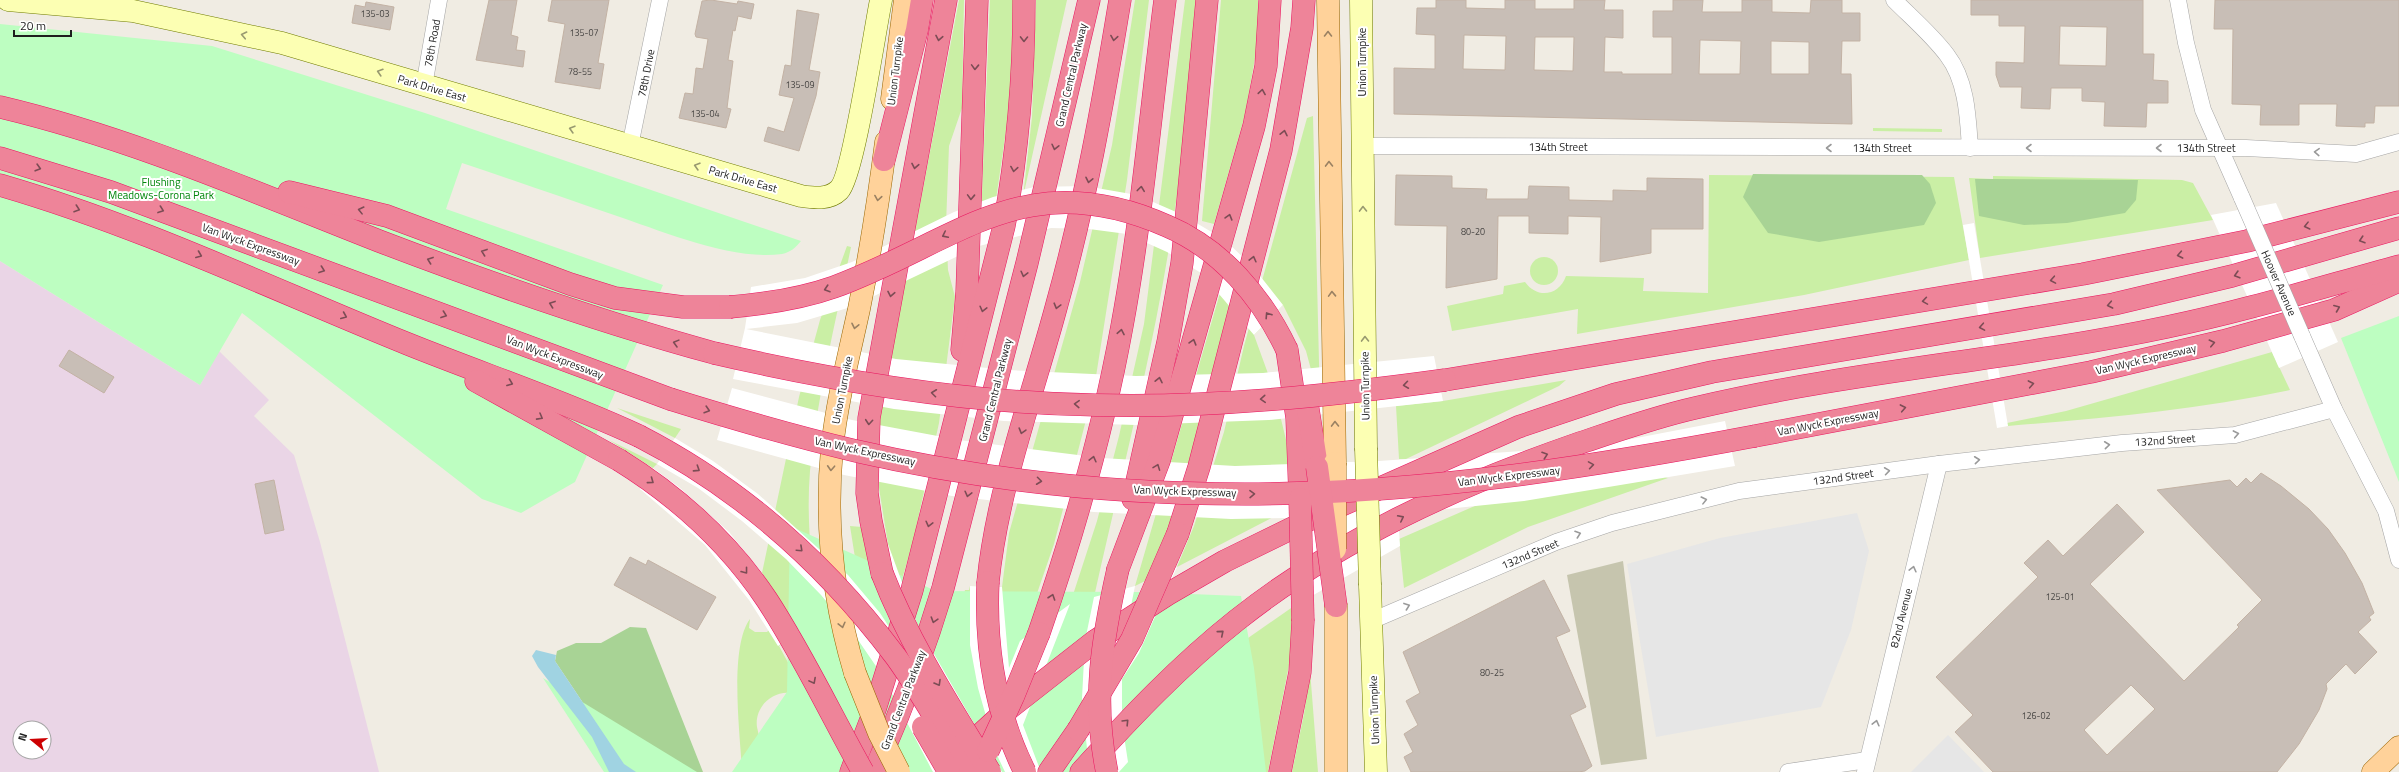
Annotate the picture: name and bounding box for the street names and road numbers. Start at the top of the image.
street label: 78th Road [420,18,444,68]
street label: Grand Central Parkway [1051,21,1091,128]
street label: Union Turnpike [1354,27,1370,96]
street label: Union Turnpike [883,35,907,106]
street label: 78th Drive [634,47,659,98]
street label: Park Drive East [396,71,468,105]
street label: 134th Street [1528,139,1588,155]
street label: 134th Street [1852,140,1912,156]
street label: 134th Street [2176,140,2236,156]
street label: Park Drive East [707,162,779,196]
street label: Van Wyck Expressway [200,219,303,269]
street label: Hoover Avenue [2257,248,2301,319]
street label: Van Wyck Expressway [504,331,606,383]
street label: Grand Central Parkway [974,336,1016,443]
street label: Van Wyck Expressway [2094,339,2199,378]
street label: Union Turnpike [1356,351,1374,421]
street label: Union Turnpike [828,354,857,425]
street label: Van Wyck Expressway [1776,404,1881,440]
street label: 132nd Street [2134,430,2196,450]
street label: Van Wyck Expressway [813,432,918,470]
street label: Van Wyck Expressway [1457,462,1562,490]
street label: 132nd Street [1812,465,1874,489]
street label: Van Wyck Expressway [1133,481,1237,501]
street label: 132nd Street [1499,535,1561,573]
street label: 82nd Avenue [1886,586,1916,649]
street label: Grand Central Parkway [877,647,930,752]
street label: Union Turnpike [1365,675,1383,745]

